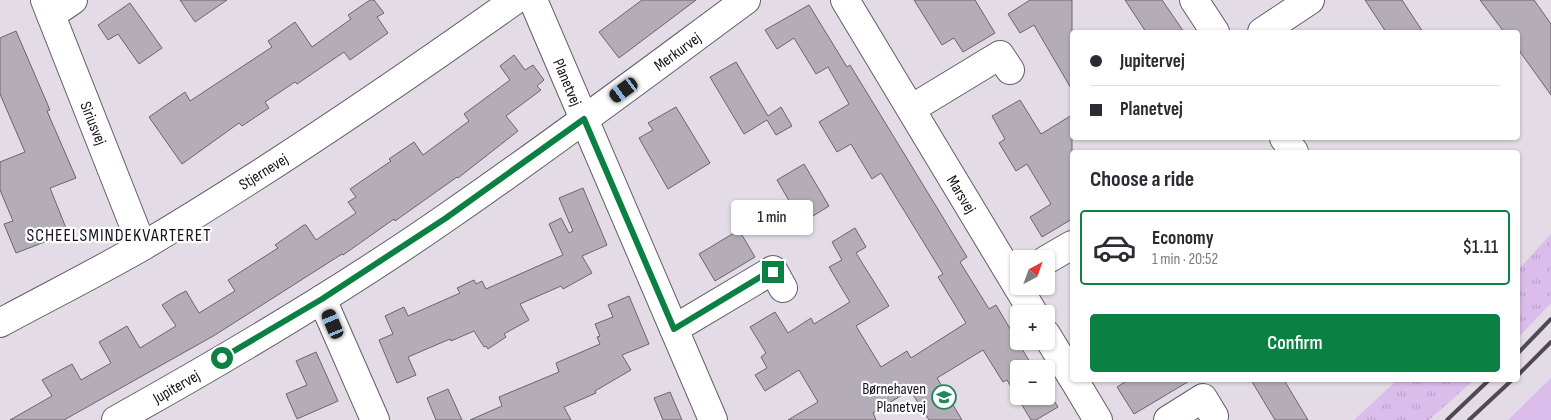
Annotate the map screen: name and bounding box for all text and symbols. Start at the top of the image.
street label: Merkurvej [651,29,705,76]
text: Jupitervej [1120,50,1185,73]
street label: Planetvej [548,56,585,109]
car [607,75,640,105]
text: Planetvej [1120,98,1183,121]
street label: Siriusvej [75,99,110,148]
street label: Stjernevej [236,150,292,195]
text: Choose a ride [1090,166,1194,193]
street label: Marsvej [942,172,980,217]
callout: 1 min [732,200,814,234]
text: 1 min [757,208,787,227]
district label: SCHEELSMINDEKVARTERET [27,225,211,246]
icon: car [1092,225,1137,270]
text: Economy [1152,227,1214,250]
text: $1.11 [1462,236,1498,259]
north arrow [1010,250,1055,295]
map controls [1010,250,1055,405]
text: 1 min · 20:52 [1152,250,1218,269]
route end [762,261,784,283]
button: + [1010,305,1055,350]
car [320,307,345,341]
button: Confirm [1090,314,1500,372]
route start [211,347,233,369]
button: − [1010,360,1055,405]
street label: Jupitervej [149,366,204,409]
place label: Børnehaven Planetvej [862,380,926,417]
school or university icon: Børnehaven Planetvej [931,384,957,410]

